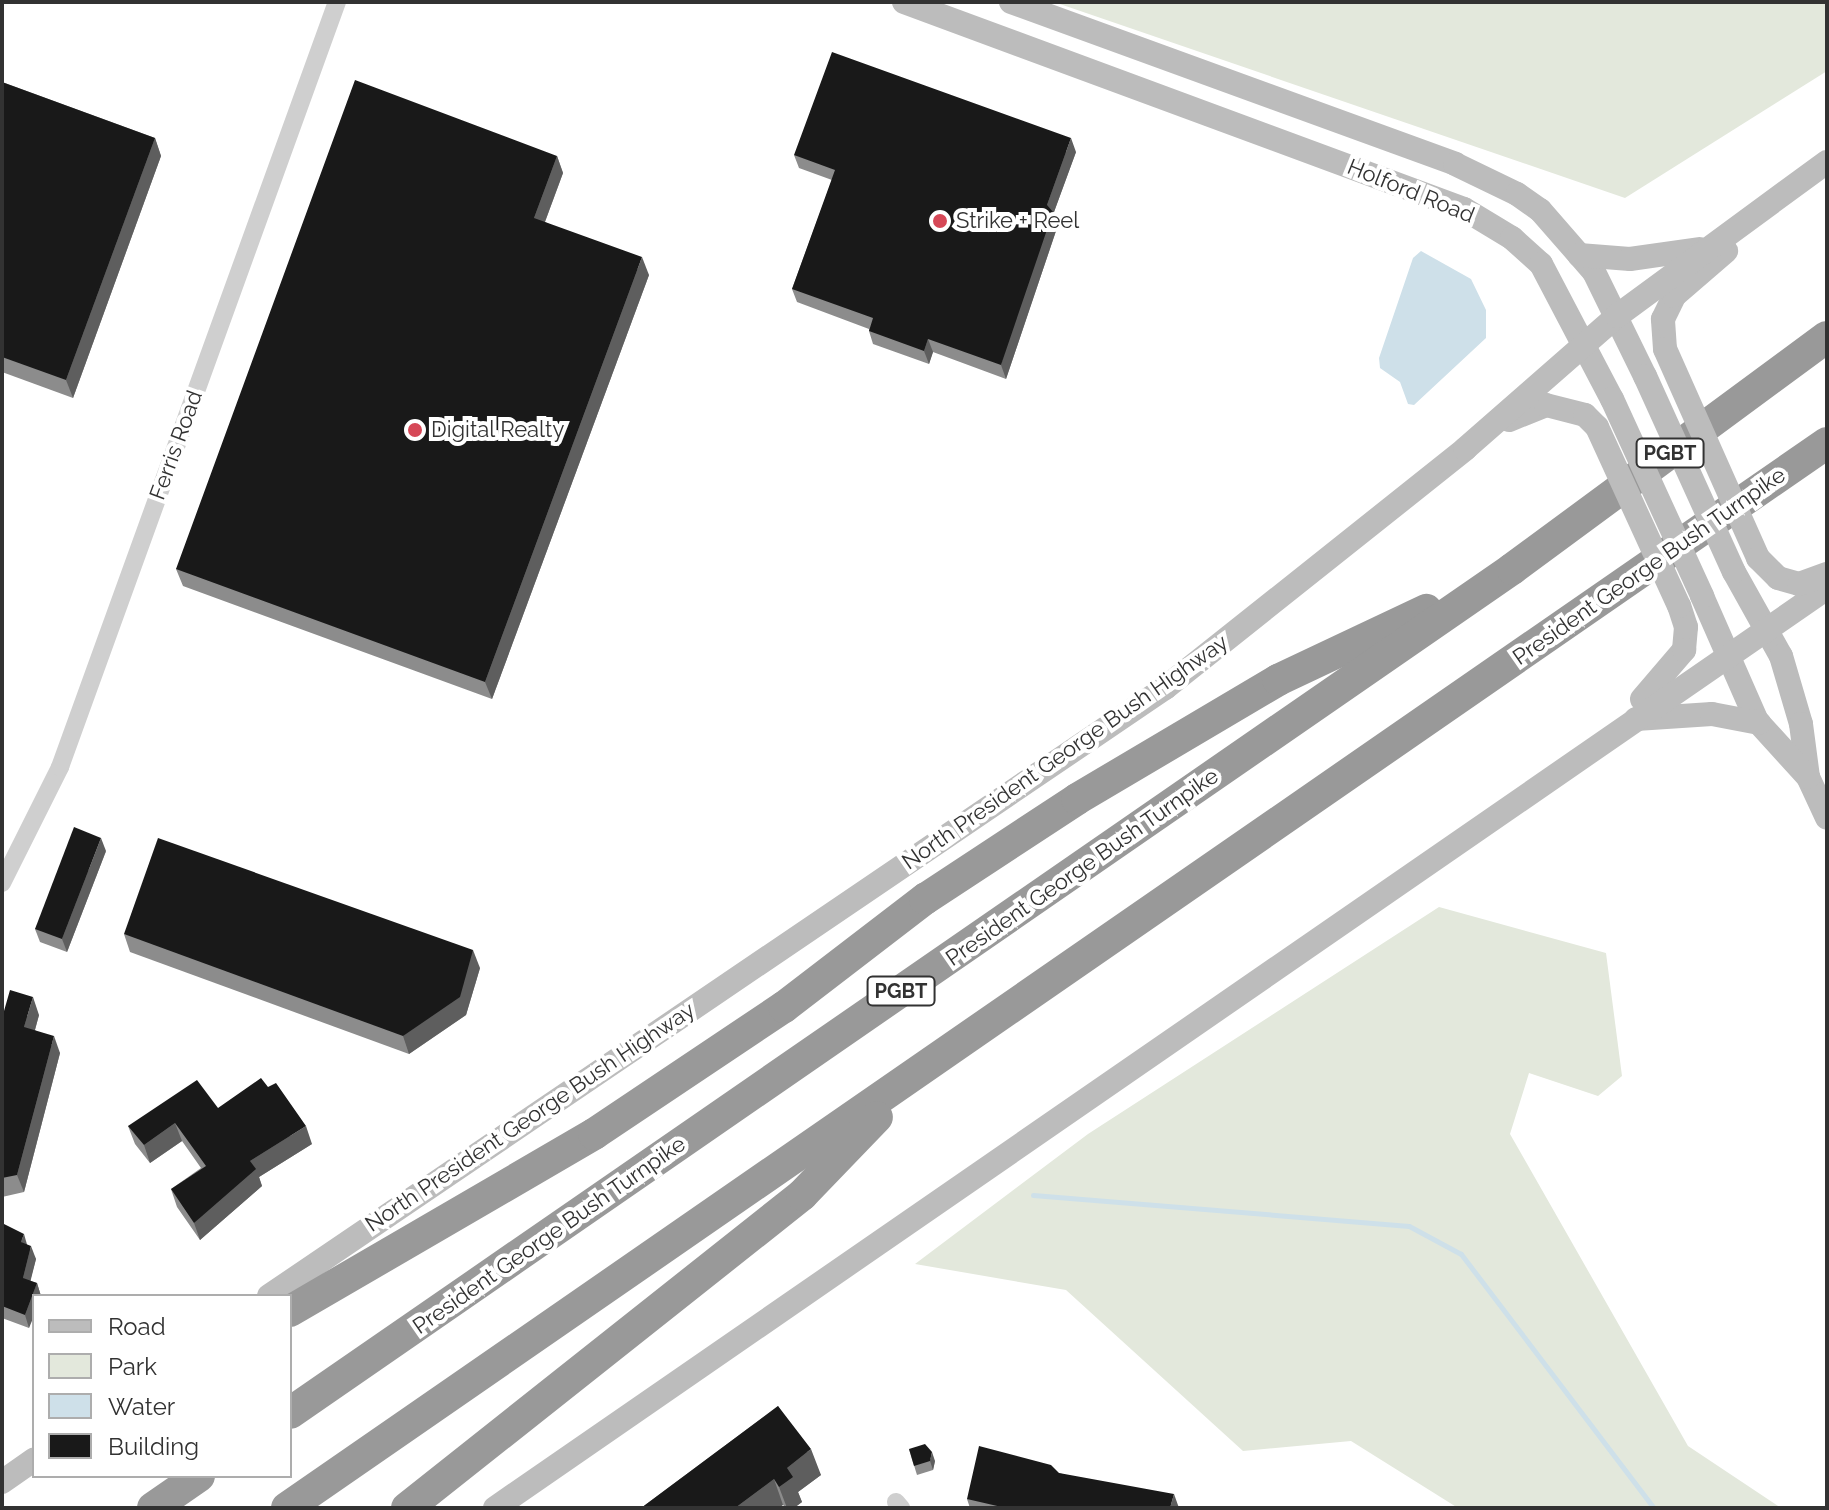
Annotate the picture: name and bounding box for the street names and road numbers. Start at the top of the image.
street label: Holford Road [1344,154,1478,228]
street label: Ferris Road [144,387,208,503]
road number: PGBT [1634,437,1706,469]
street label: President George Bush Turnpike [1507,461,1791,671]
street label: North President George Bush Highway [897,629,1233,875]
street label: President George Bush Turnpike [940,762,1224,972]
road number: PGBT [865,975,937,1007]
street label: North President George Bush Highway [360,997,700,1237]
street label: President George Bush Turnpike [407,1130,691,1340]

